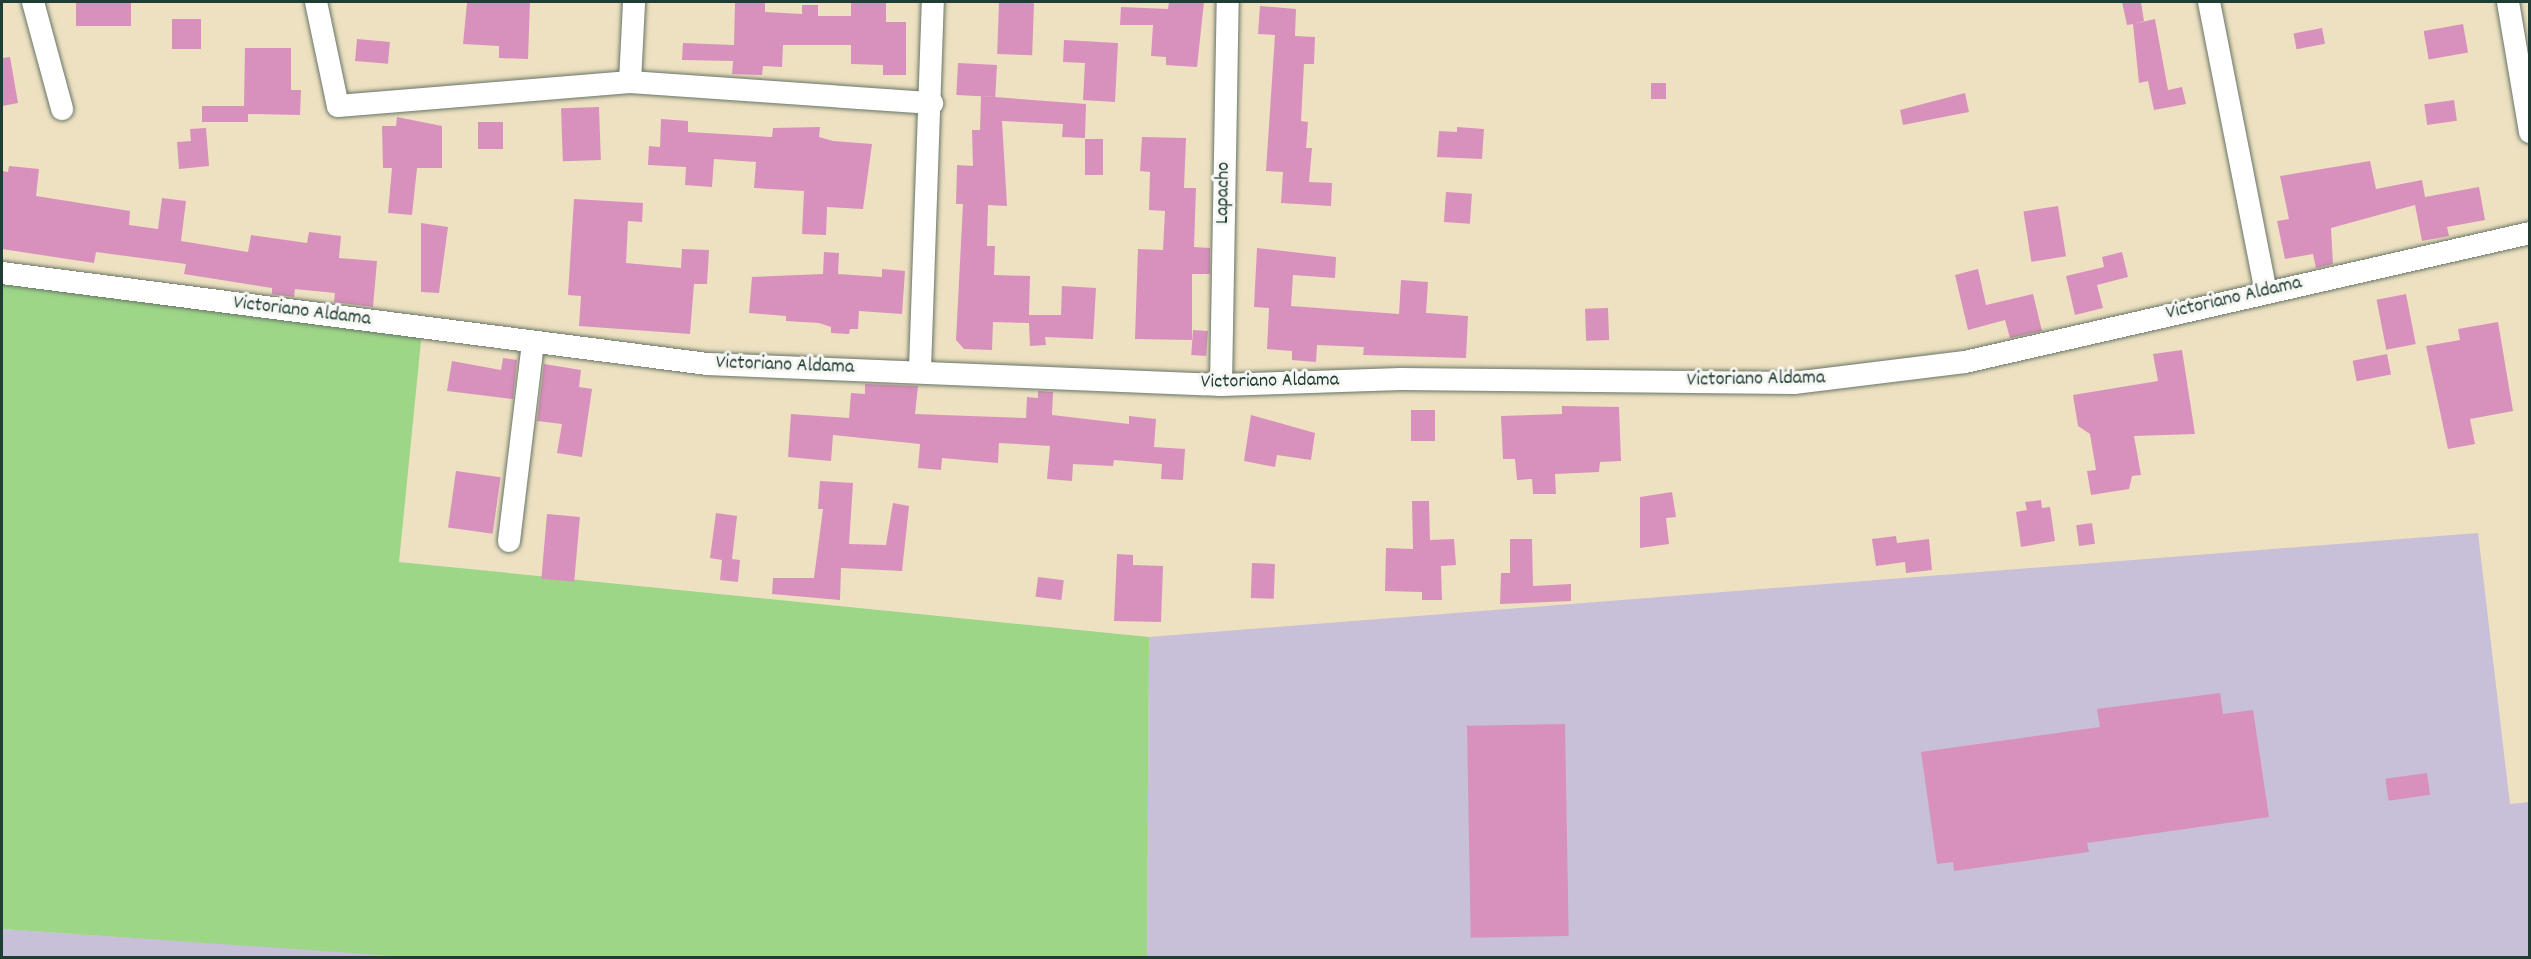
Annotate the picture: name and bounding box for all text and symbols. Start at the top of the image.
street label: Lapacho [1211,162,1237,224]
street label: Victoriano Aldama [2164,272,2304,326]
street label: Victoriano Aldama [232,292,372,332]
street label: Victoriano Aldama [715,352,855,380]
street label: Victoriano Aldama [1687,367,1825,393]
street label: Victoriano Aldama [1201,369,1339,395]

